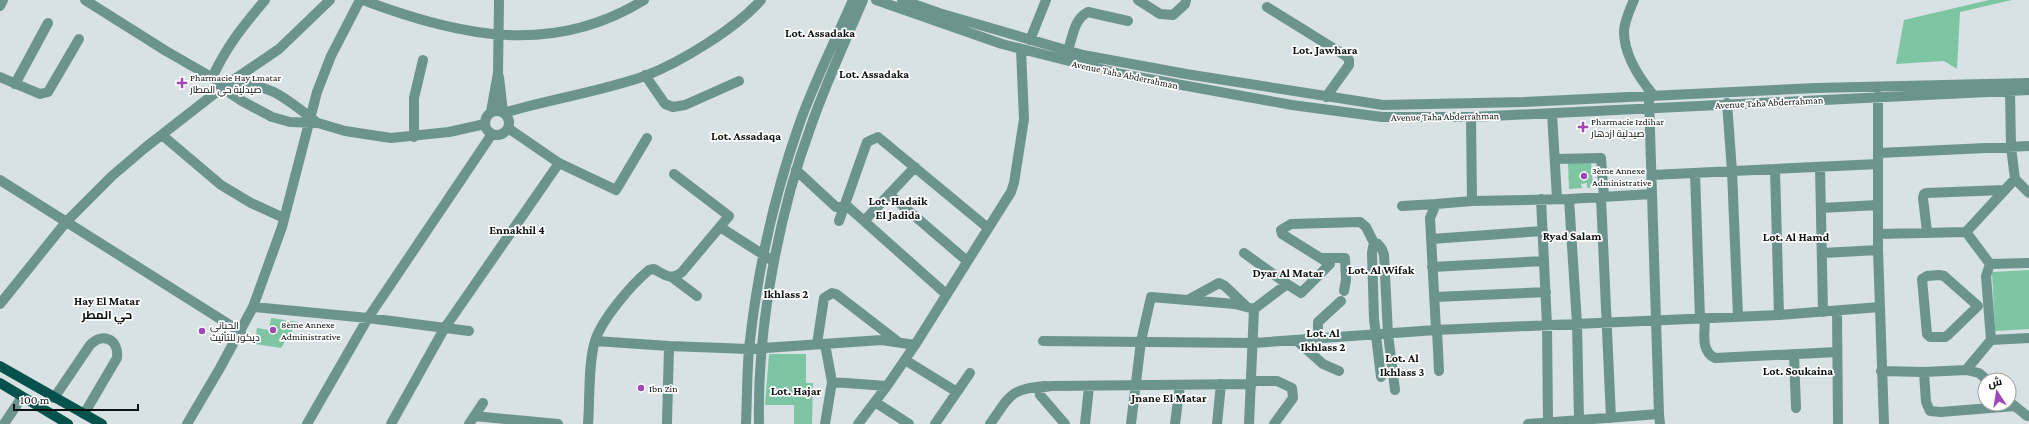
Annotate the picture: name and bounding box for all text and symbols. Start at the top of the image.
district label: Lot. Assadaka [785,26,855,40]
district label: Lot. Jawhara [1292,43,1358,57]
street label: Avenue Taha Abderrahman [1071,58,1180,91]
district label: Lot. Assadaka [839,67,909,81]
place label: Pharmacie Hay Lmatar صيدلية حي المطار [189,72,281,97]
marker: Pharmacie Hay Lmatar صيدلية حي المطار [177,78,187,88]
street label: Avenue Taha Abderrahman [1715,94,1824,111]
street label: Avenue Taha Abderrahman [1391,110,1500,123]
place label: Pharmacie Izdihar صيدلية ازدهار [1590,116,1664,139]
marker: Pharmacie Izdihar صيدلية ازدهار [1578,122,1588,132]
district label: Lot. Assadaqa [711,129,781,143]
place label: 3ème Annexe Administrative [1592,165,1652,188]
marker: 3ème Annexe Administrative [1579,171,1589,181]
district label: Lot. Hadaik El Jadida [868,194,928,222]
district label: Ennakhil 4 [489,223,545,237]
district label: Ryad Salam [1543,229,1602,243]
district label: Lot. Al Hamd [1763,230,1830,244]
district label: Lot. Al Wifak [1348,263,1415,277]
district label: Dyar Al Matar [1252,266,1324,280]
district label: Ikhlass 2 [764,287,809,301]
district label: Hay El Matar حي المطر [74,294,140,325]
place label: 8ème Annexe Administrative [281,319,341,342]
place label: الحياني ديكور للتأثيث [210,320,260,343]
marker: 8ème Annexe Administrative [268,325,278,335]
marker: الحياني ديكور للتأثيث [197,326,207,336]
district label: Lot. Al Ikhlass 2 [1301,326,1346,354]
district label: Lot. Al Ikhlass 3 [1380,351,1425,379]
district label: Lot. Soukaina [1763,364,1833,378]
north arrow [1977,372,2017,412]
text: ش [1987,375,2003,391]
marker: Ibn Zin [636,383,646,393]
place label: Ibn Zin [649,383,678,394]
district label: Lot. Hajar [771,384,822,398]
scale bar [14,386,138,412]
district label: Jnane El Matar [1129,391,1207,405]
text: 100 m [20,393,50,407]

